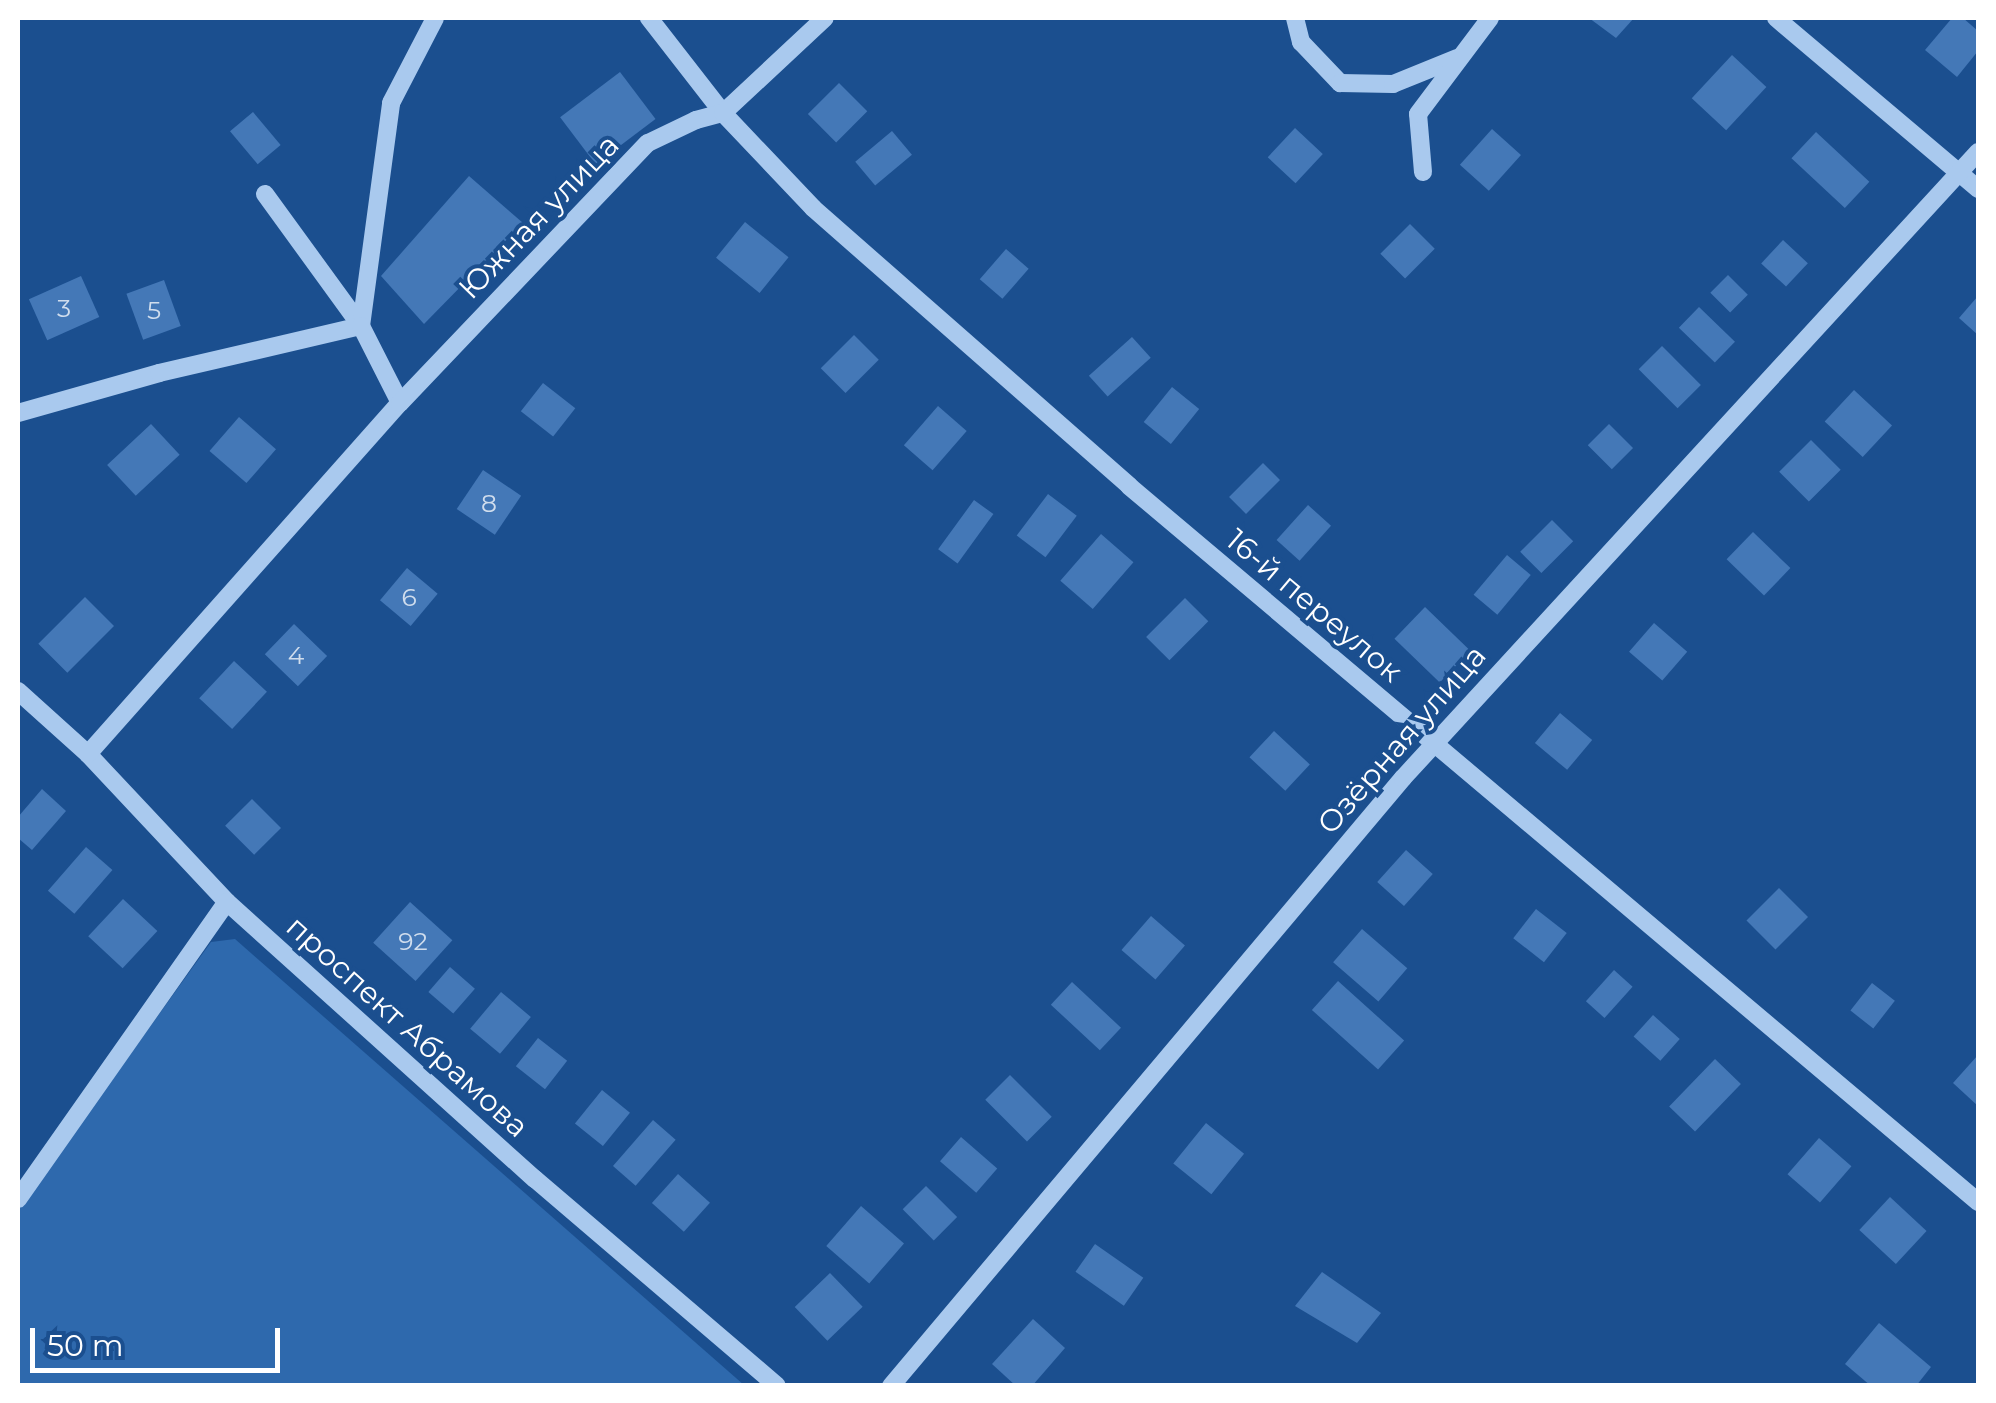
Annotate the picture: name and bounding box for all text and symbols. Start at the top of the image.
street label: Южная улица [452,127,626,307]
house number: 3 [57,293,71,323]
house number: 5 [147,295,161,325]
house number: 8 [481,488,497,518]
street label: 16-й переулок [1219,522,1409,690]
house number: 6 [401,582,417,612]
street label: Озёрная улица [1310,638,1494,842]
house number: 4 [288,640,304,670]
street label: проспект Абрамова [279,909,535,1145]
house number: 92 [398,926,428,956]
scale bar [35,1308,285,1370]
text: 50 m [47,1327,124,1364]

